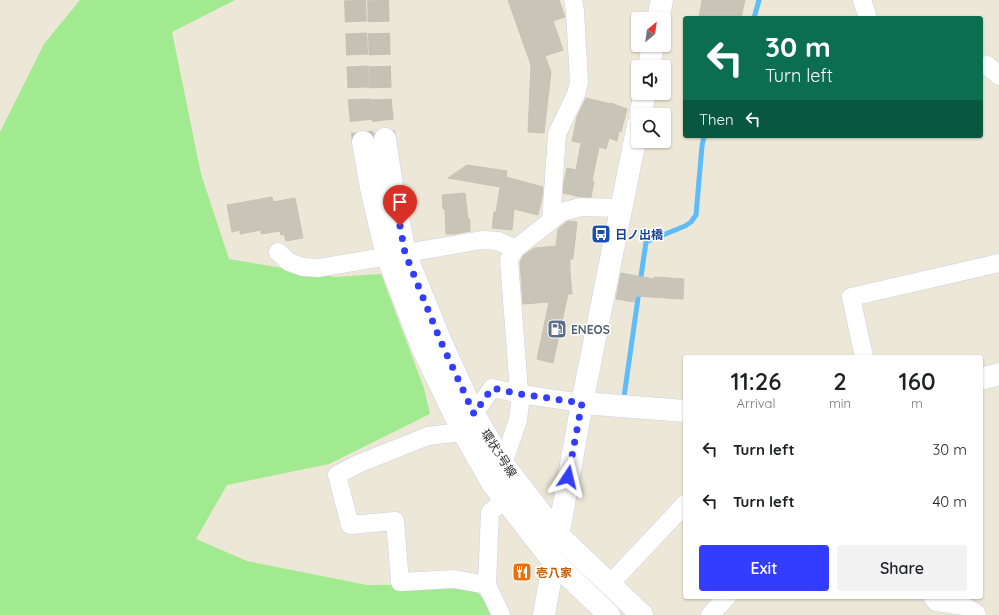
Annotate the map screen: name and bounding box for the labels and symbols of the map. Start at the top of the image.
north arrow [631,12,671,52]
pin [383,185,417,226]
bus stop icon: 日ノ出橋 [590,223,612,245]
place label: 日ノ出橋 [615,227,664,242]
fuel station icon: ENEOS [546,318,568,340]
place label: ENEOS [571,322,610,337]
street label: 環状3号線 [478,426,520,480]
position arrow [547,456,589,498]
restaurant icon: 壱八家 [511,561,533,583]
place label: 壱八家 [536,565,572,580]

